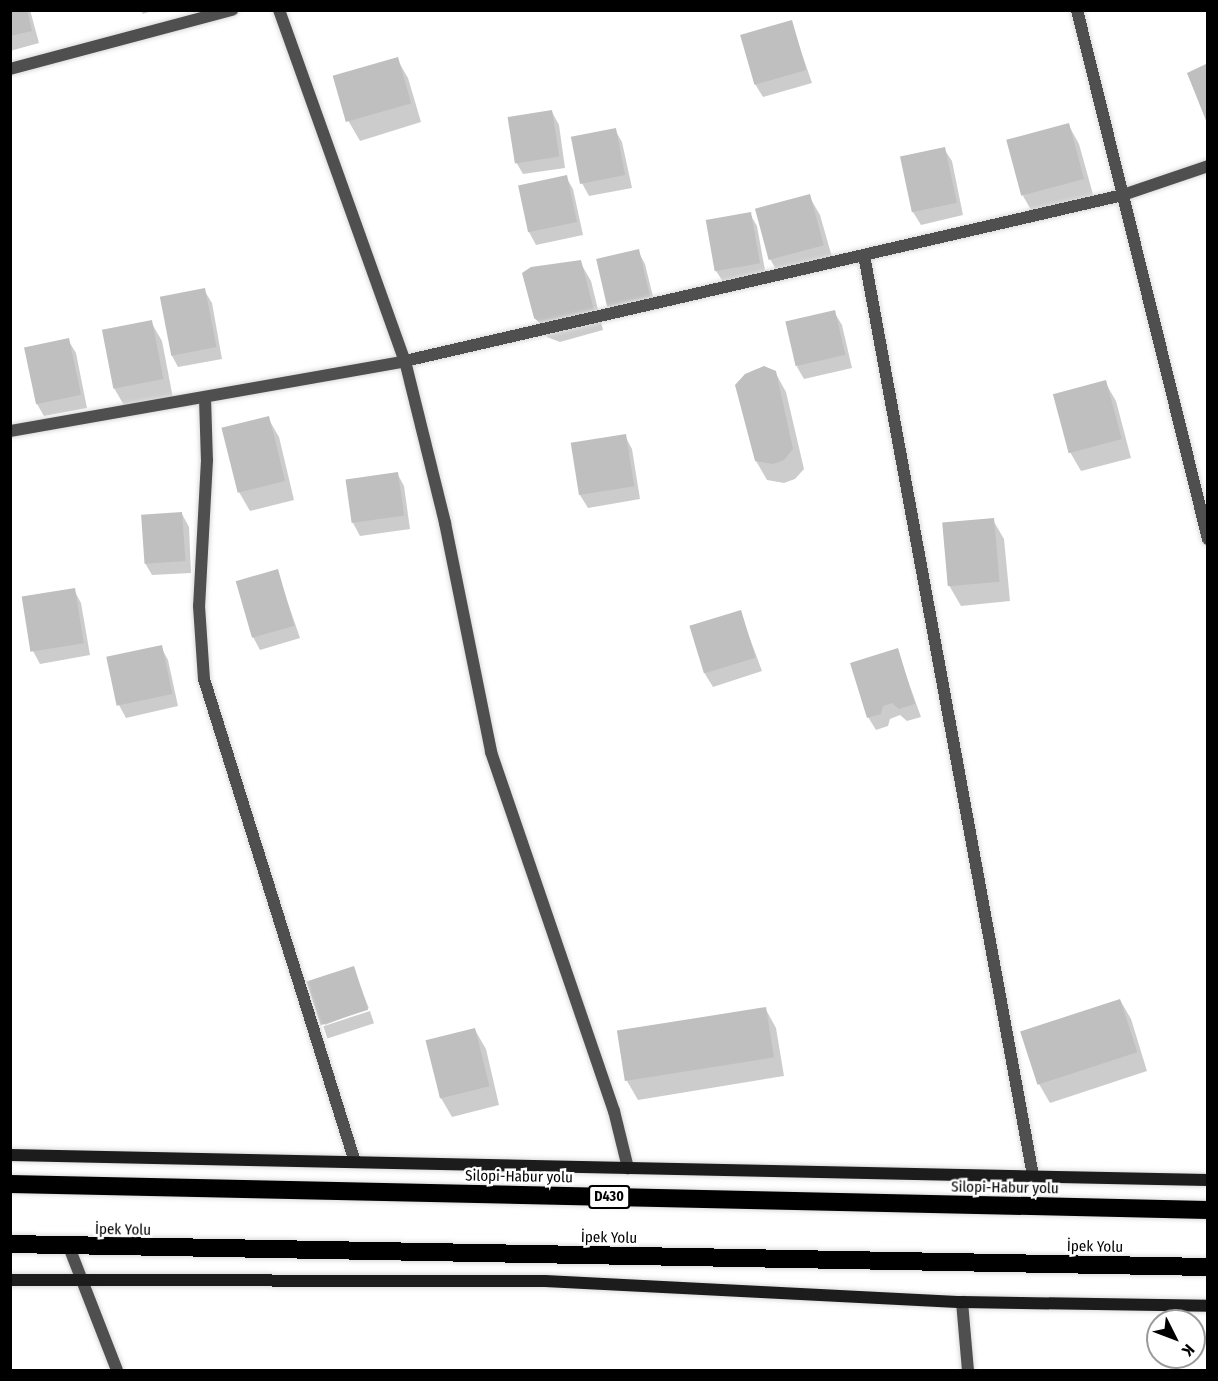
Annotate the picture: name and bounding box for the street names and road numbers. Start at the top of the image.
street label: Silopi-Habur yolu [465,1167,573,1187]
street label: Silopi-Habur yolu [951,1178,1059,1198]
road number: D430 [588,1186,630,1208]
street label: İpek Yolu [95,1221,151,1239]
street label: İpek Yolu [581,1229,637,1247]
street label: İpek Yolu [1067,1238,1123,1256]

